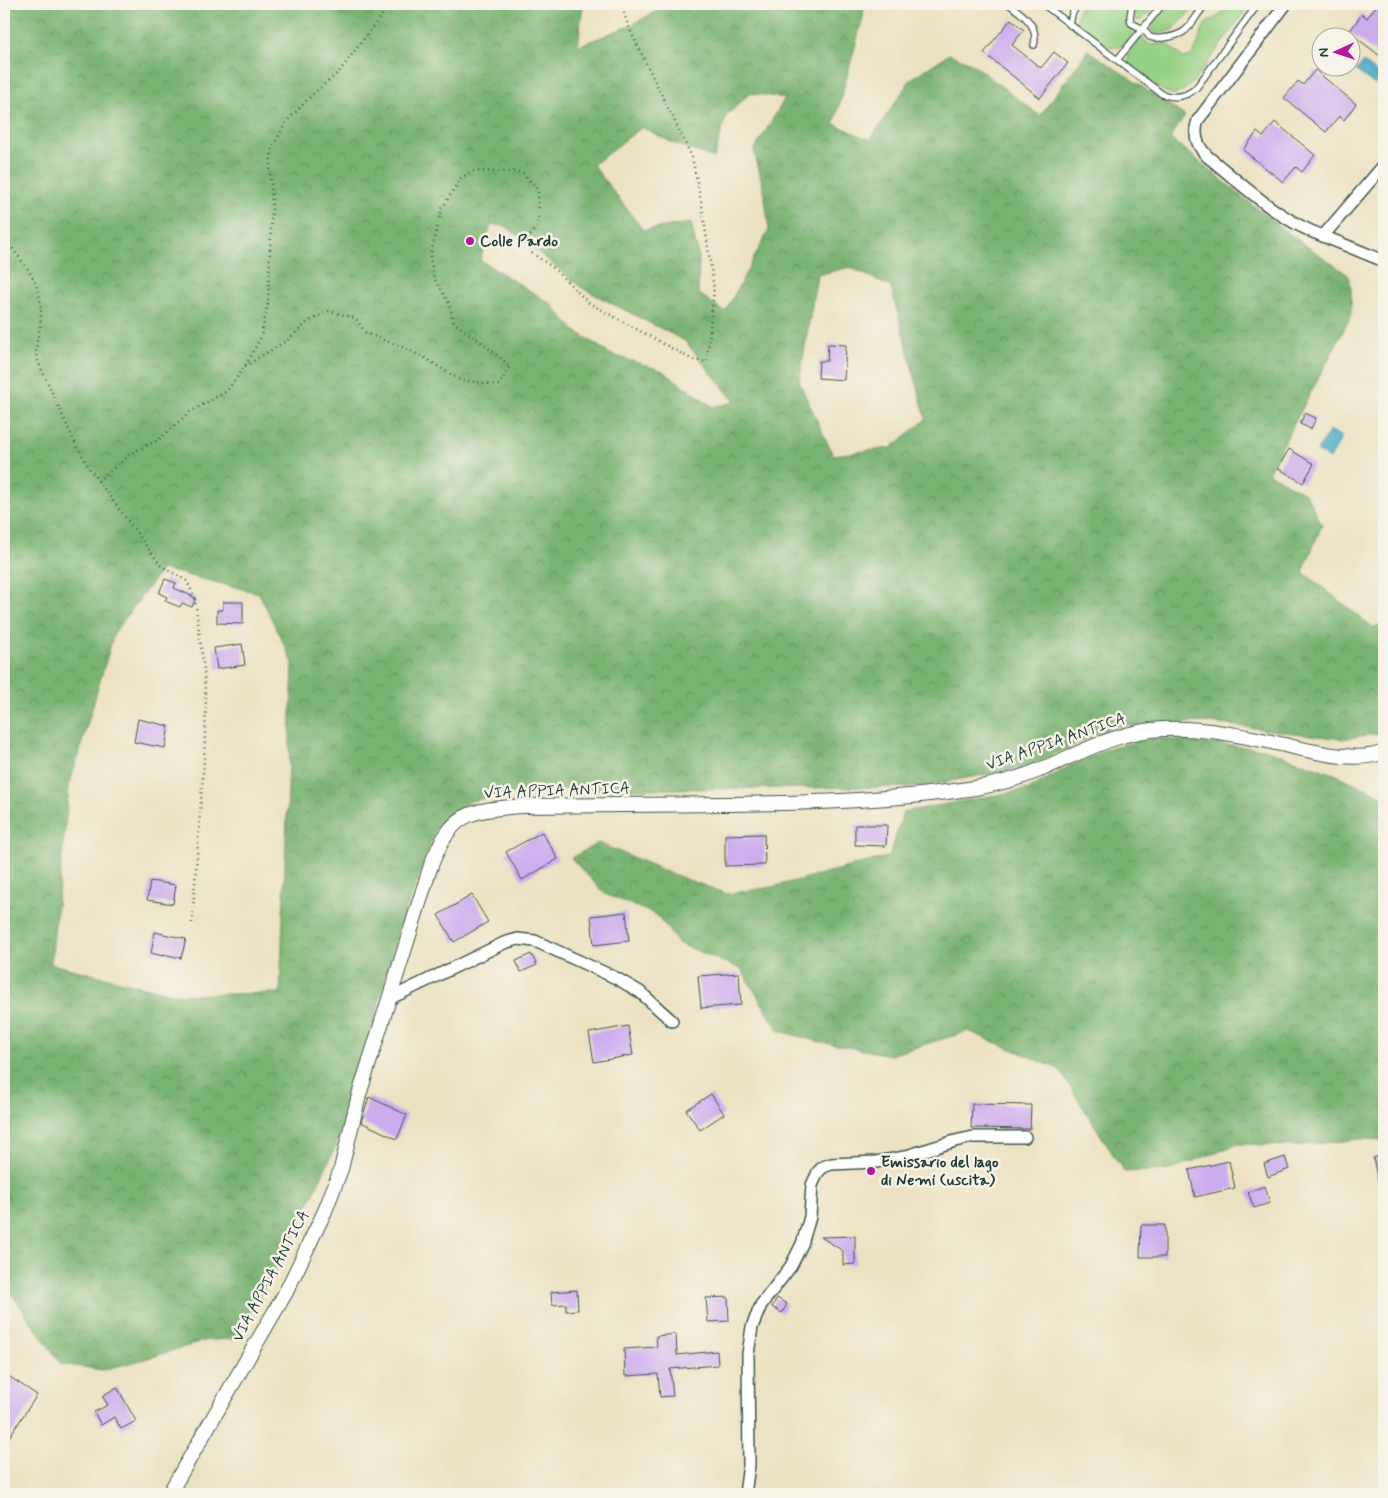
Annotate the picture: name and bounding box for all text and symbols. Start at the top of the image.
north arrow [1310,28,1360,78]
text: N [1315,47,1333,58]
place label: Colle Pardo [480,231,558,252]
marker: Colle Pardo [464,235,476,247]
street label: VIA APPIA ANTICA [983,708,1129,776]
street label: VIA APPIA ANTICA [484,778,630,804]
place label: Emissario del lago di Nemi (uscita) [881,1152,999,1191]
marker: Emissario del lago di Nemi (uscita) [865,1165,877,1177]
street label: VIA APPIA ANTICA [227,1207,315,1345]

